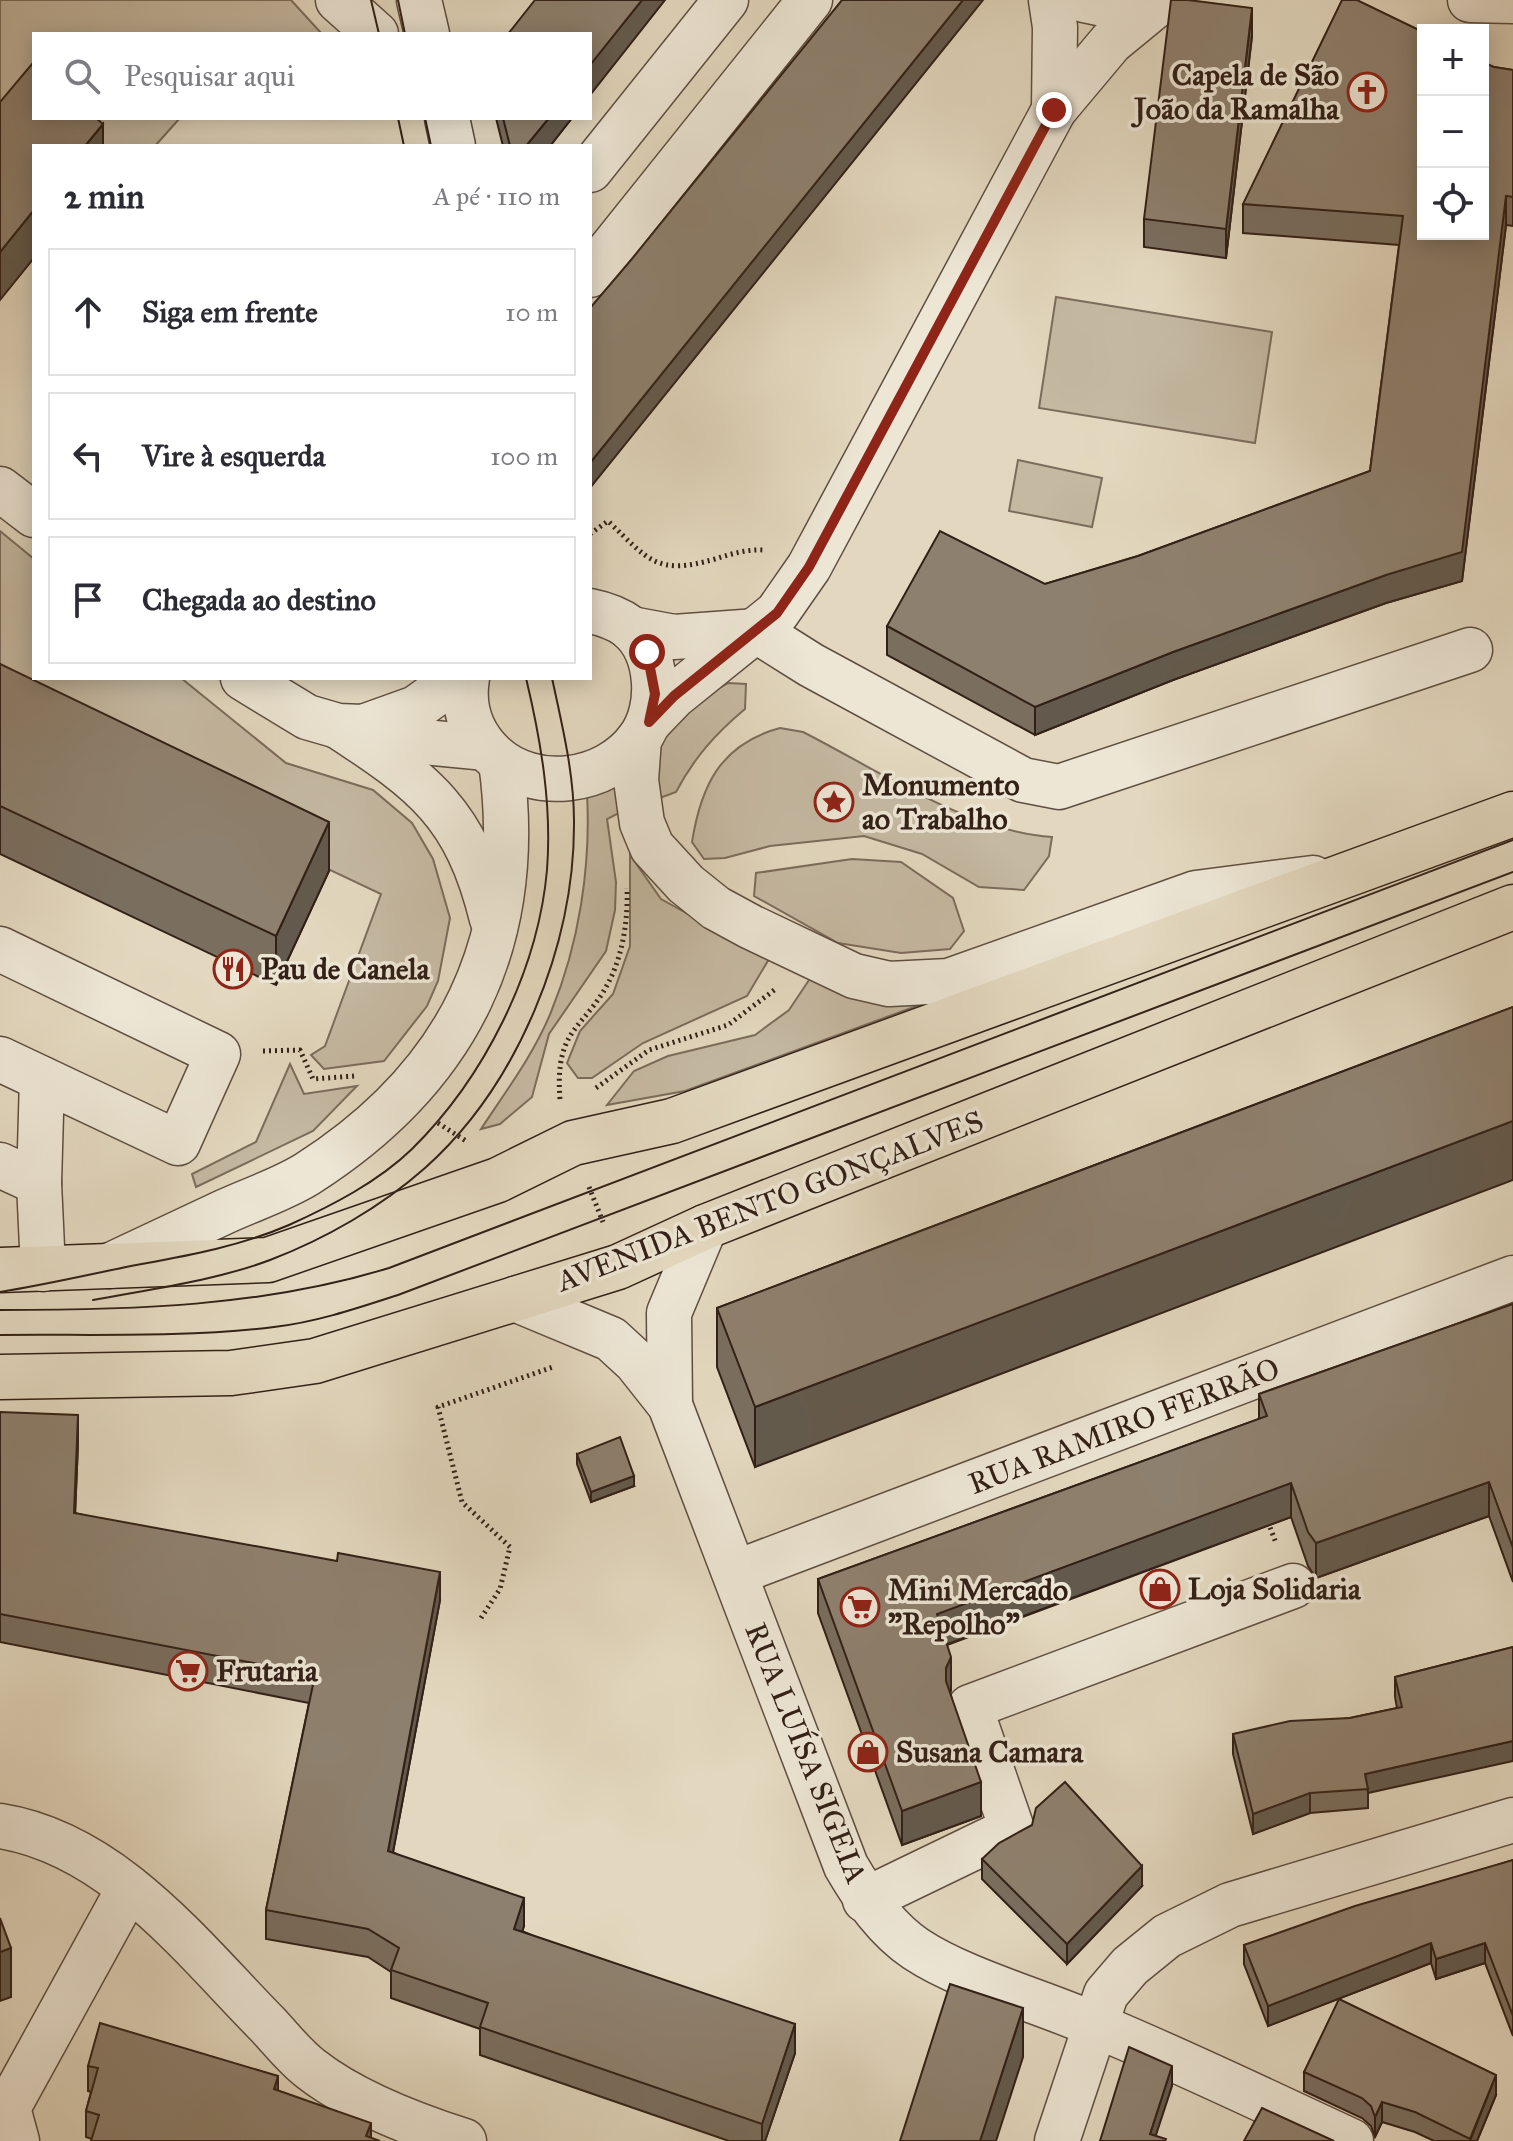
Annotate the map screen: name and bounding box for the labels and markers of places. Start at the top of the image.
place label: Capela de São João da Ramalha [1130,57,1340,128]
church icon: Capela de São João da Ramalha [1346,71,1388,113]
place label: Monumento ao Trabalho [862,767,1020,837]
place icon: Monumento ao Trabalho [813,781,855,823]
restaurant icon: Pau de Canela [212,948,254,990]
place label: Pau de Canela [261,951,431,987]
shop icon: Loja Solidaria [1139,1568,1181,1610]
place label: Loja Solidaria [1188,1571,1362,1607]
place label: Mini Mercado "Repolho" [888,1572,1068,1642]
supermarket icon: Mini Mercado "Repolho" [839,1586,881,1628]
supermarket icon: Frutaria [167,1650,209,1692]
place label: Frutaria [216,1653,319,1689]
shop icon: Susana Camara [847,1731,889,1773]
place label: Susana Camara [896,1734,1084,1770]

